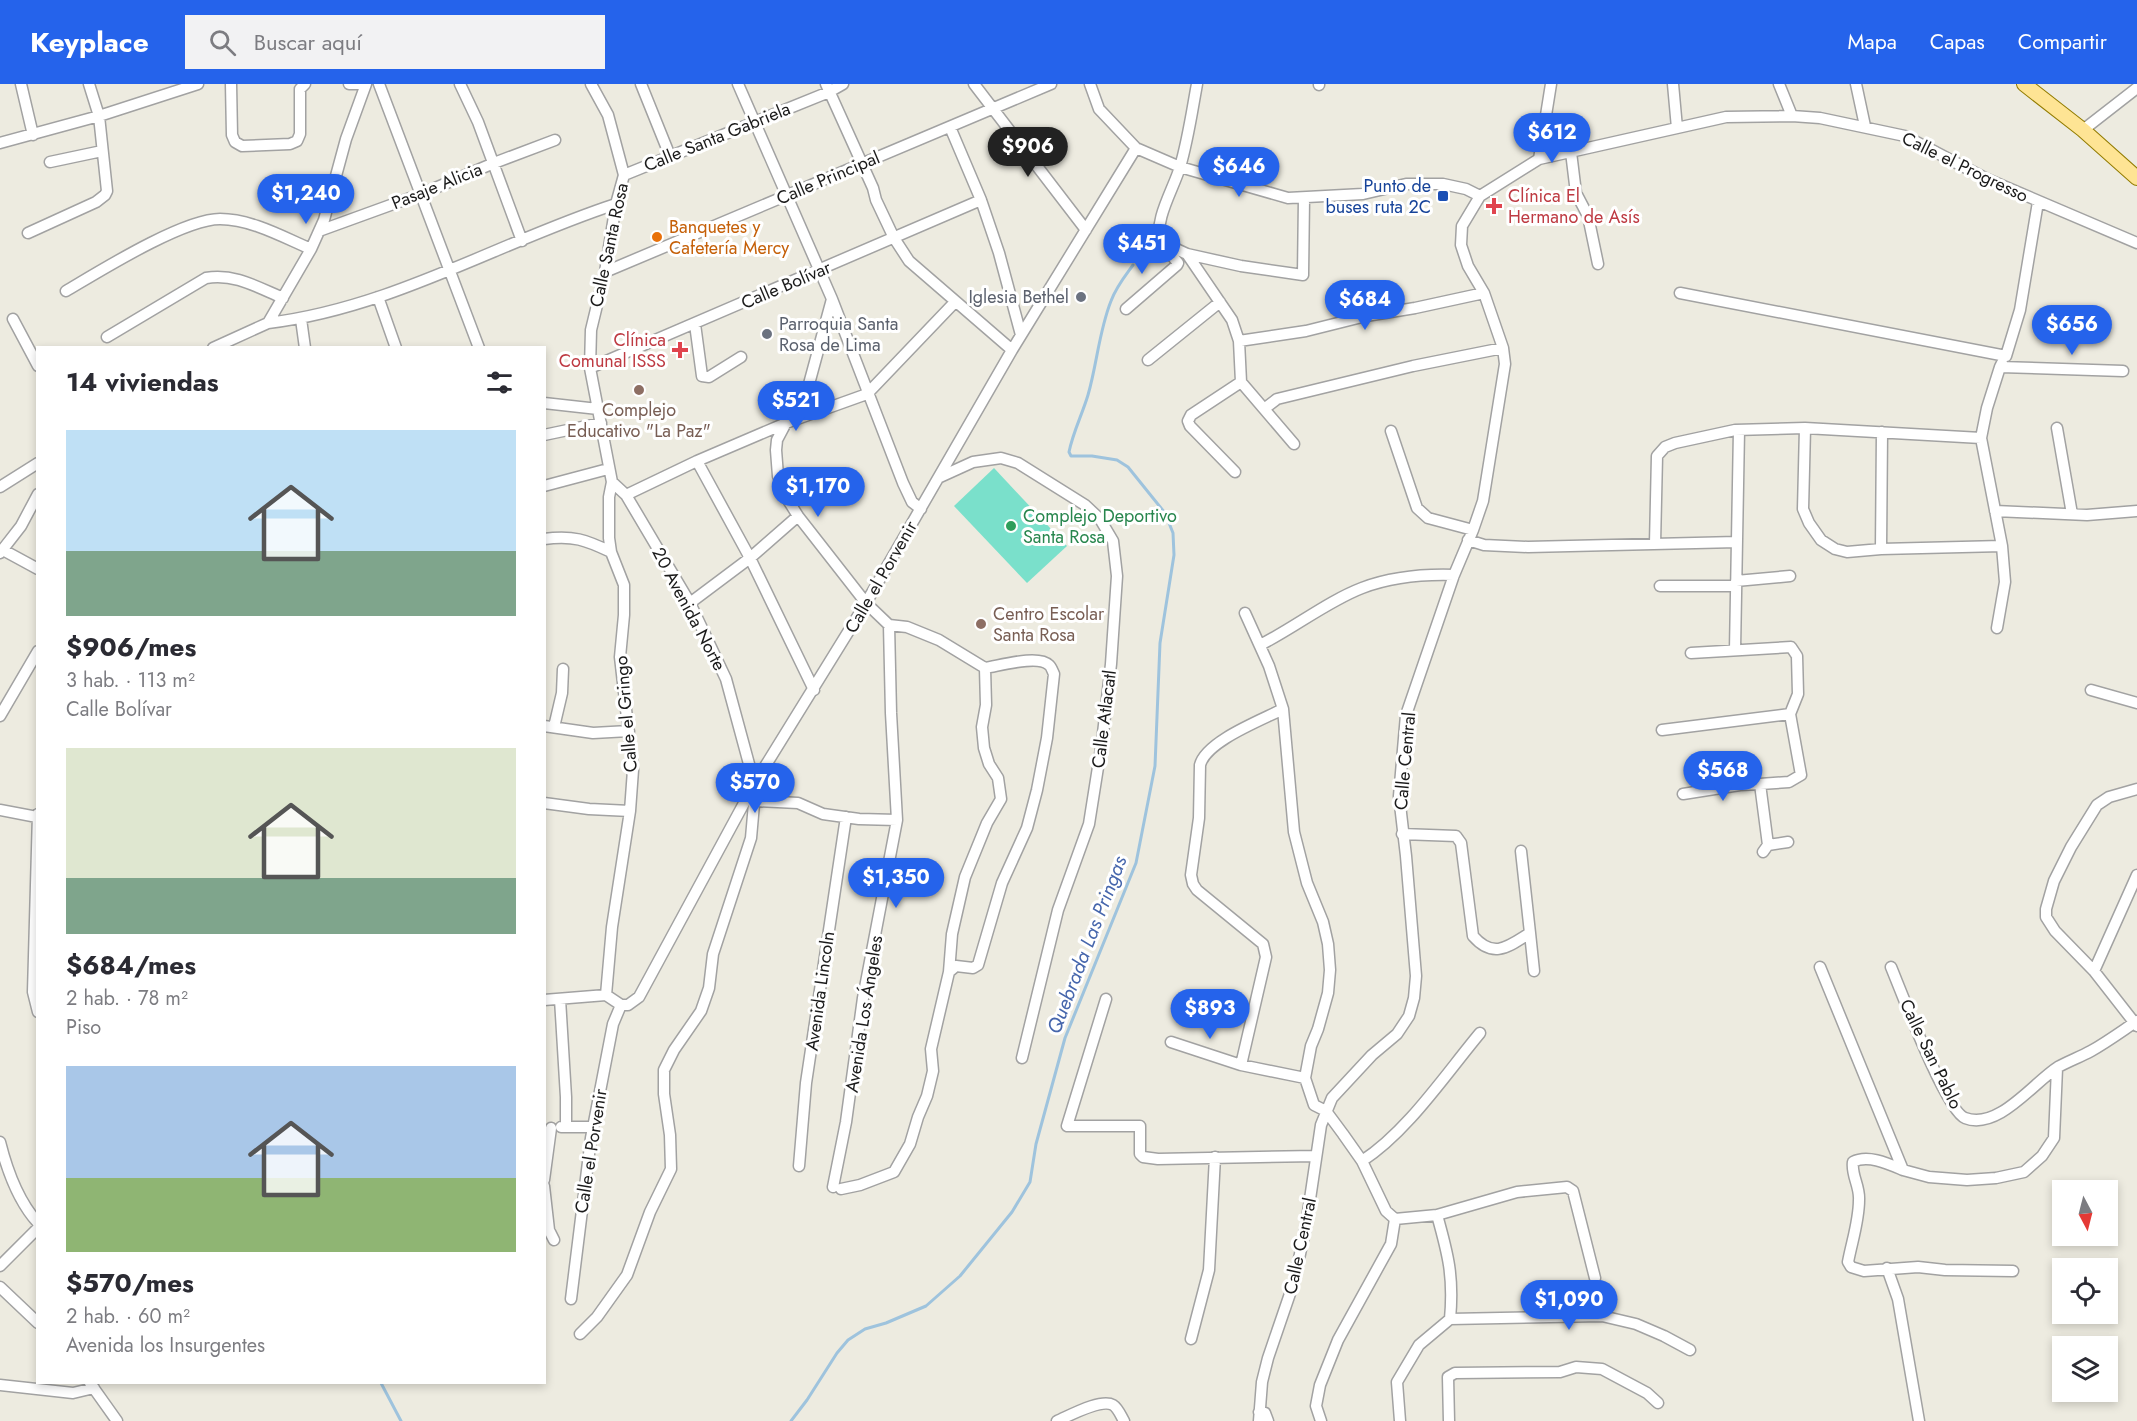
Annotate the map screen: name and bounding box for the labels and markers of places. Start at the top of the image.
pin: $612 [1516,113,1588,164]
pin: $906 [992,127,1064,178]
pin: $646 [1203,147,1275,198]
place label: Punto de buses ruta 2C [1326,173,1431,220]
pin: $1,240 [257,174,355,225]
place label: Clínica El Hermano de Asís [1508,183,1640,230]
marker: Punto de buses ruta 2C [1436,189,1450,203]
marker: Clínica El Hermano de Asís [1485,197,1503,215]
place label: Banquetes y Cafetería Mercy [669,214,789,261]
pin: $451 [1106,224,1178,275]
marker: Banquetes y Cafetería Mercy [650,230,664,244]
pin: $684 [1329,280,1401,331]
place label: Iglesia Bethel [968,284,1069,310]
marker: Iglesia Bethel [1074,290,1088,304]
pin: $656 [2036,305,2108,356]
place label: Parroquia Santa Rosa de Lima [779,311,898,358]
place label: Clínica Comunal ISSS [559,327,666,374]
marker: Parroquia Santa Rosa de Lima [760,327,774,341]
marker: Clínica Comunal ISSS [671,341,689,359]
pin: $521 [760,381,832,432]
marker: Complejo Educativo "La Paz" [632,383,646,397]
place label: Complejo Educativo "La Paz" [567,397,711,444]
pin: $1,170 [769,467,867,518]
place label: Complejo Deportivo Santa Rosa [1023,503,1177,550]
marker: Complejo Deportivo Santa Rosa [1004,519,1018,533]
place label: Centro Escolar Santa Rosa [993,601,1105,648]
marker: Centro Escolar Santa Rosa [974,617,988,631]
pin: $568 [1687,751,1759,802]
pin: $570 [719,763,791,814]
pin: $1,350 [847,858,945,909]
pin: $893 [1174,989,1246,1040]
pin: $1,090 [1520,1280,1618,1331]

